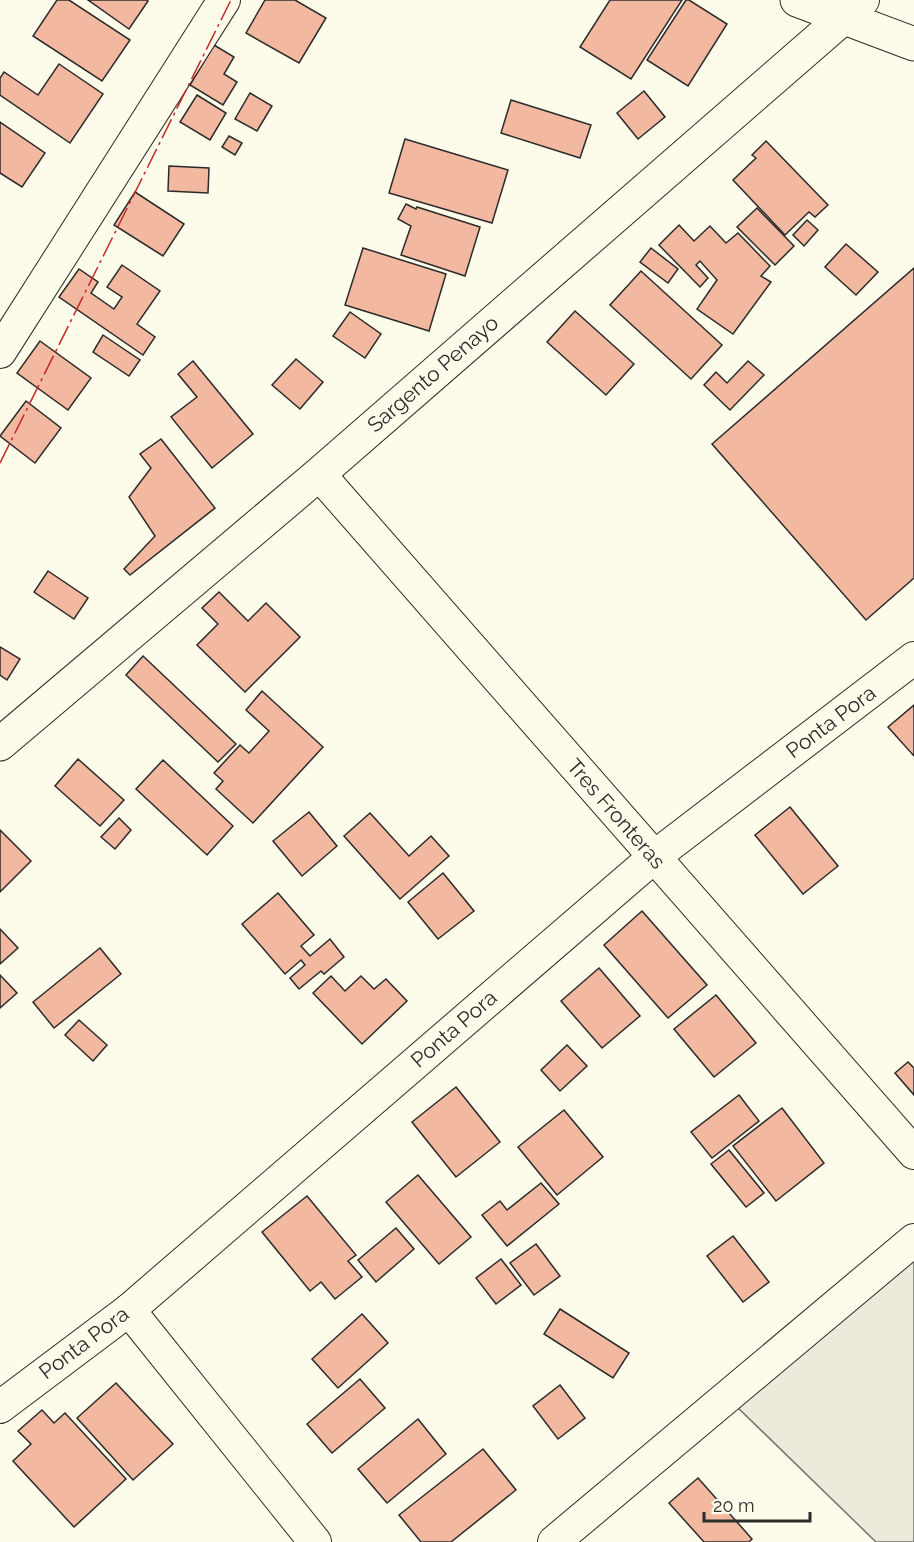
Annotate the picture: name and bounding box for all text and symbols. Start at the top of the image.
street label: Sargento Penayo [362,310,503,437]
street label: Ponta Pora [781,680,880,763]
street label: Tres Fronteras [562,754,671,874]
street label: Ponta Pora [406,985,502,1073]
street label: Ponta Pora [34,1301,133,1384]
scale bar [704,1485,810,1523]
text: 20 m [713,1495,755,1516]

